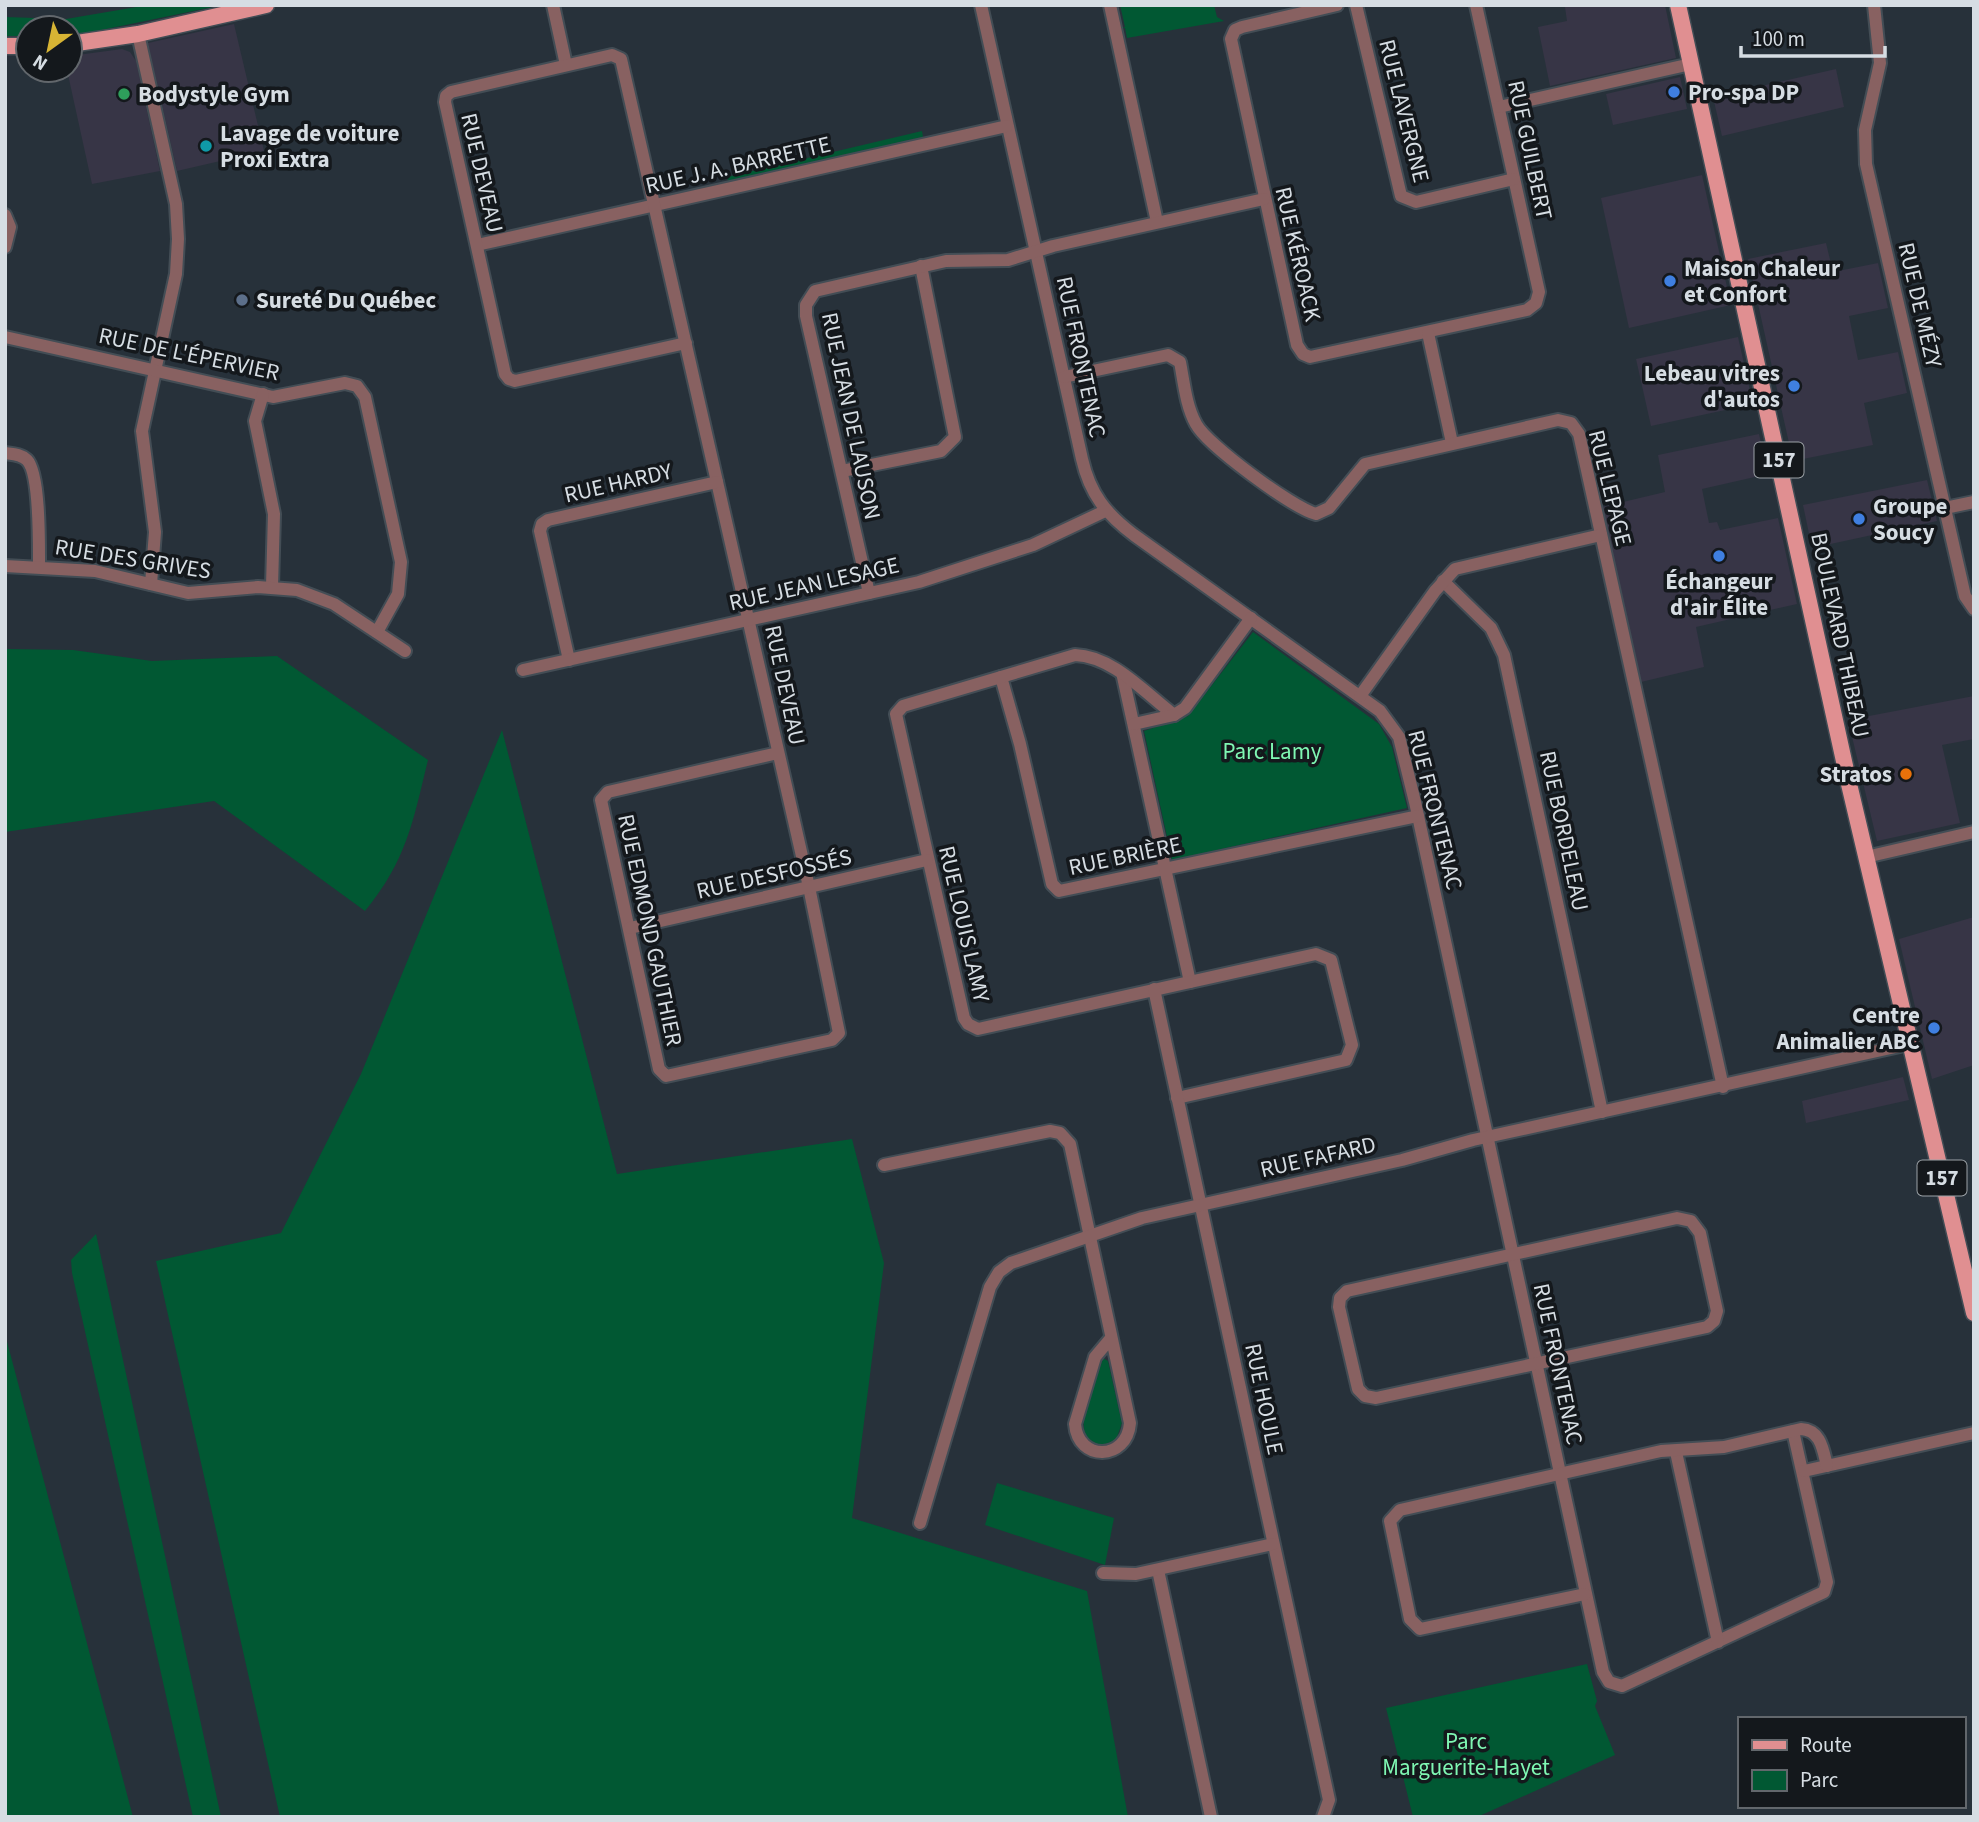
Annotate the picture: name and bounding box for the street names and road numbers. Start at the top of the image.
street label: RUE LAVERGNE [1370,36,1438,186]
street label: RUE GUILBERT [1499,77,1561,223]
street label: RUE DEVEAU [452,110,512,236]
street label: RUE J. A. BARRETTE [642,128,834,202]
street label: RUE KÉROACK [1267,184,1330,325]
street label: RUE DE MÉZY [1890,239,1950,371]
street label: RUE FRONTENAC [1048,273,1114,441]
street label: RUE JEAN DE LAUSON [813,309,889,523]
street label: RUE DE L'ÉPERVIER [96,319,282,389]
street label: RUE LEPAGE [1580,427,1640,549]
road number: 157 [1754,442,1803,477]
street label: RUE HARDY [561,455,675,511]
street label: BOULEVARD THIBEAU [1802,529,1878,741]
street label: RUE DES GRIVES [53,530,213,588]
street label: RUE JEAN LESAGE [726,548,902,620]
street label: RUE DEVEAU [756,622,814,748]
street label: RUE FRONTENAC [1399,726,1471,894]
street label: RUE BORDELEAU [1531,748,1597,914]
street label: RUE EDMOND GAUTHIER [609,811,691,1049]
street label: RUE BRIÈRE [1066,828,1184,884]
street label: RUE DESFOSSÉS [693,840,855,908]
street label: RUE LOUIS LAMY [930,843,998,1006]
street label: RUE FAFARD [1257,1128,1379,1186]
road number: 157 [1918,1160,1966,1196]
street label: RUE FRONTENAC [1525,1280,1591,1448]
street label: RUE HOULE [1236,1340,1292,1458]

